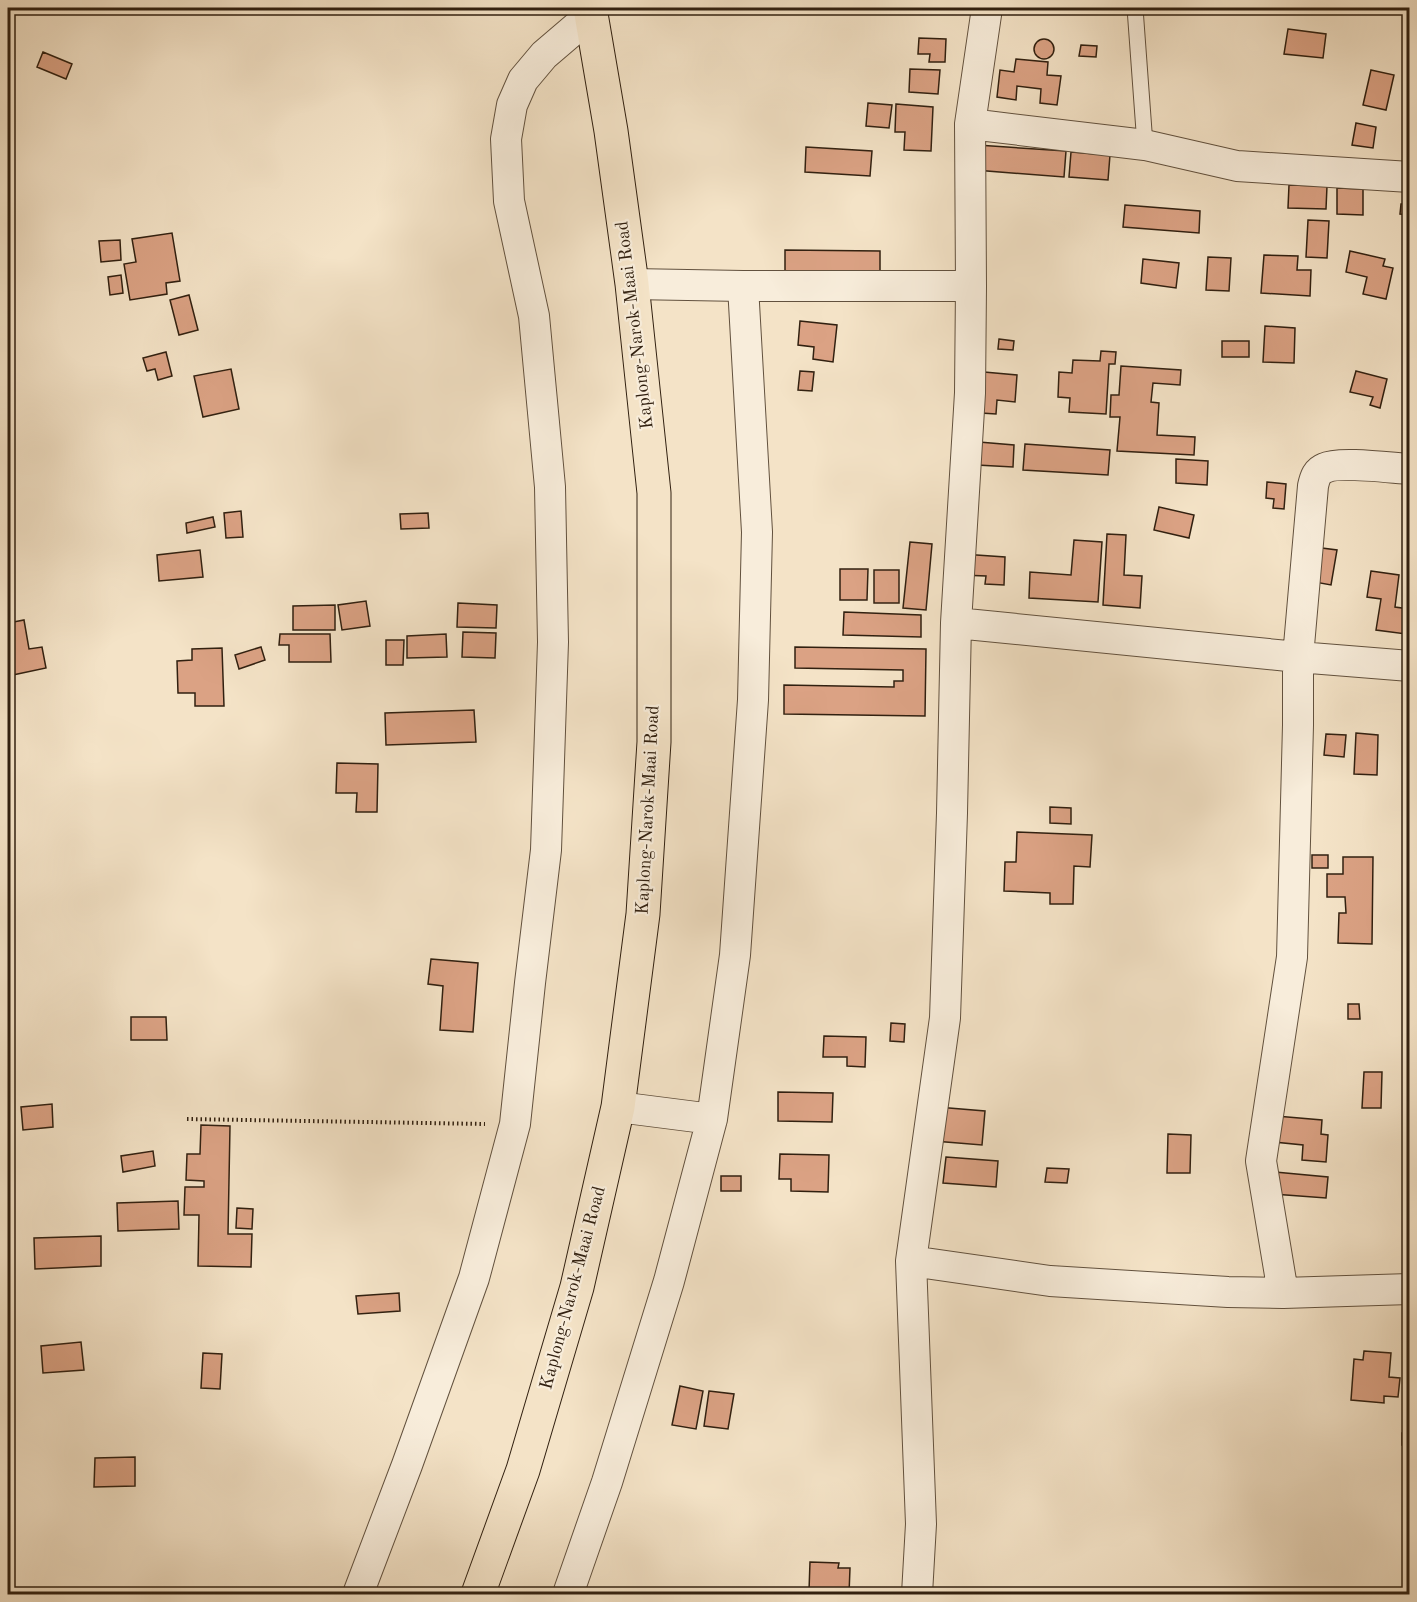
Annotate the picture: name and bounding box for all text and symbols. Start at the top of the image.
street label: Kaplong-Narok-Maai Road [613,220,657,430]
street label: Kaplong-Narok-Maai Road [634,705,662,915]
street label: Kaplong-Narok-Maai Road [537,1184,609,1392]

